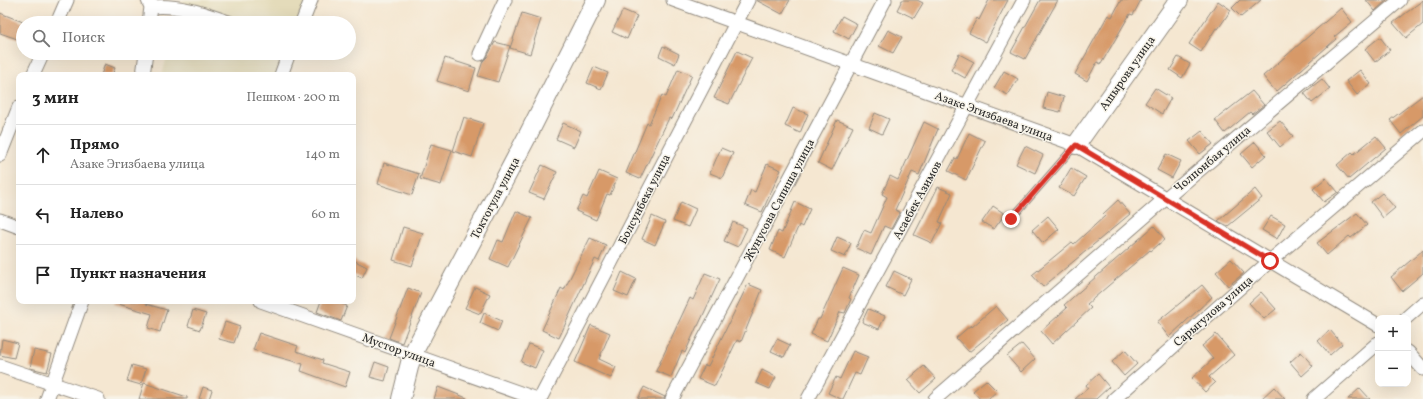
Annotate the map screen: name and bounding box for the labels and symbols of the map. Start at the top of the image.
street label: Ашырова улица [1096,33,1160,114]
street label: Азаке Эгизбаева улица [932,88,1055,146]
street label: Чолпонбая улица [1171,123,1255,197]
street label: Жунусова Сапиша улица [741,136,819,265]
street label: Болсунбека улица [615,152,675,247]
street label: Токтогула улица [468,155,524,242]
street label: Асаебек Азимов [890,158,946,243]
route end [1002,210,1020,228]
route start [1261,252,1279,270]
street label: Сарыгулова улица [1170,273,1257,351]
street label: Мустор улица [360,330,438,372]

